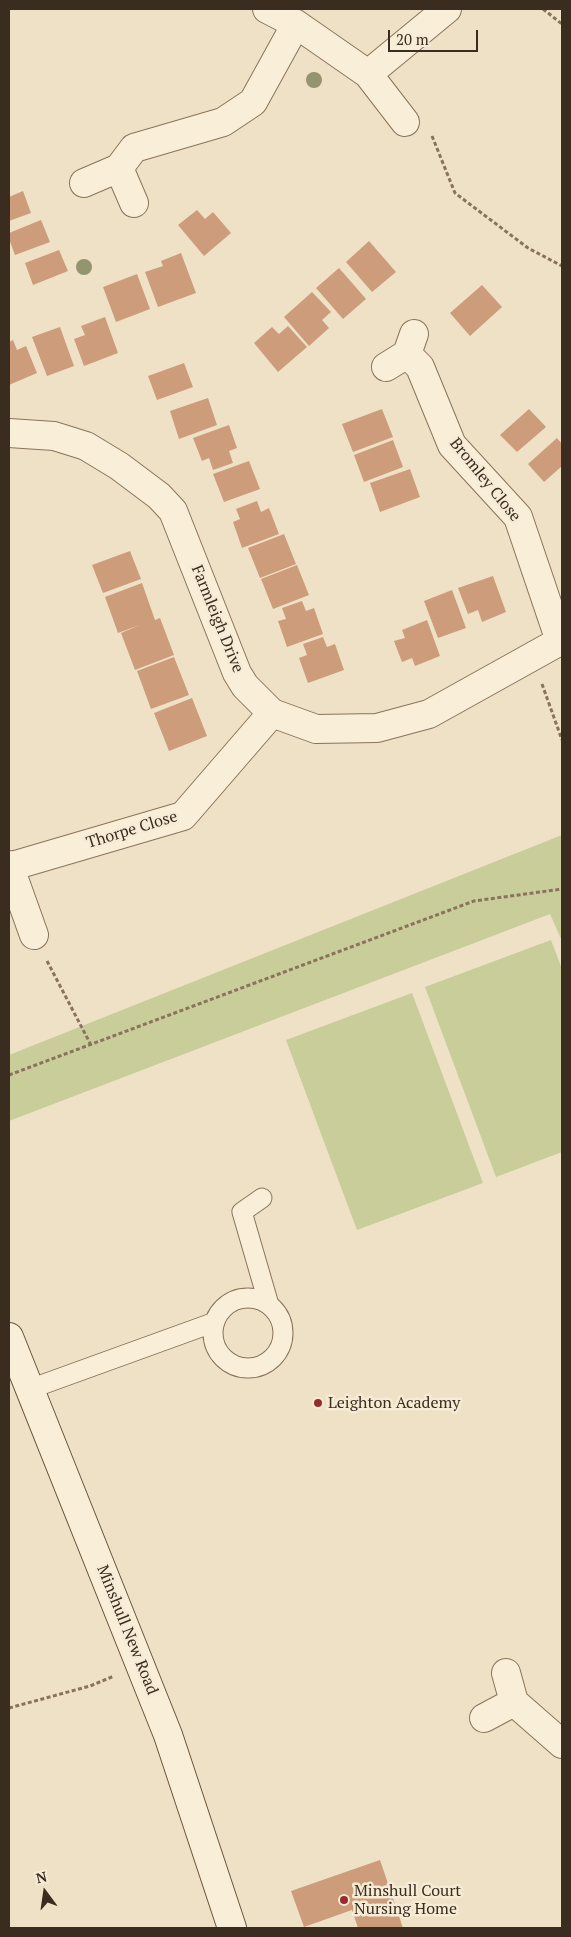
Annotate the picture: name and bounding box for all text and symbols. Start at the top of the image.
scale bar [391,20,481,52]
text: 20 m [396,29,429,49]
street label: Bromley Close [445,434,525,526]
street label: Farmleigh Drive [187,562,247,676]
street label: Thorpe Close [84,807,180,853]
place label: Leighton Academy [328,1393,460,1413]
marker: Leighton Academy [312,1397,324,1409]
street label: Minshull New Road [92,1562,162,1698]
text: N [34,1866,49,1887]
north arrow [20,1867,70,1917]
place label: Minshull Court Nursing Home [354,1881,461,1919]
marker: Minshull Court Nursing Home [338,1894,350,1906]

